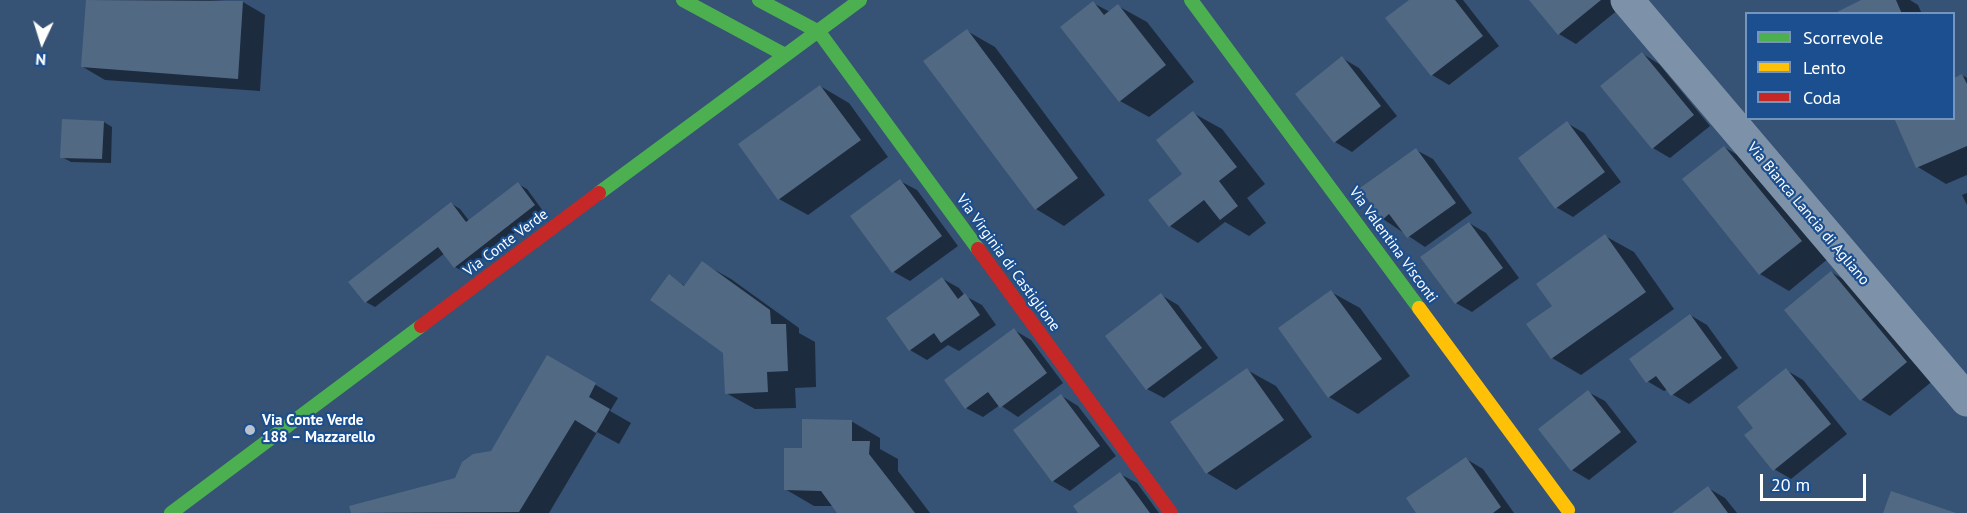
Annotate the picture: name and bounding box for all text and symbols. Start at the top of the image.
north arrow [12,12,72,72]
legend [1745,12,1955,120]
text: Scorrevole [1803,26,1883,49]
text: N [35,50,47,70]
text: Lento [1803,56,1846,79]
text: Coda [1803,86,1841,109]
street label: Via Bianca Lancia di Agliano [1743,139,1873,289]
street label: Via Valentina Visconti [1345,184,1441,306]
street label: Via Virginia di Castiglione [952,191,1064,335]
street label: Via Conte Verde [460,205,552,281]
place label: Via Conte Verde 188 – Mazzarello [262,412,375,447]
marker: Via Conte Verde 188 – Mazzarello [243,423,257,437]
scale bar [1763,462,1870,500]
text: 20 m [1771,473,1810,496]

